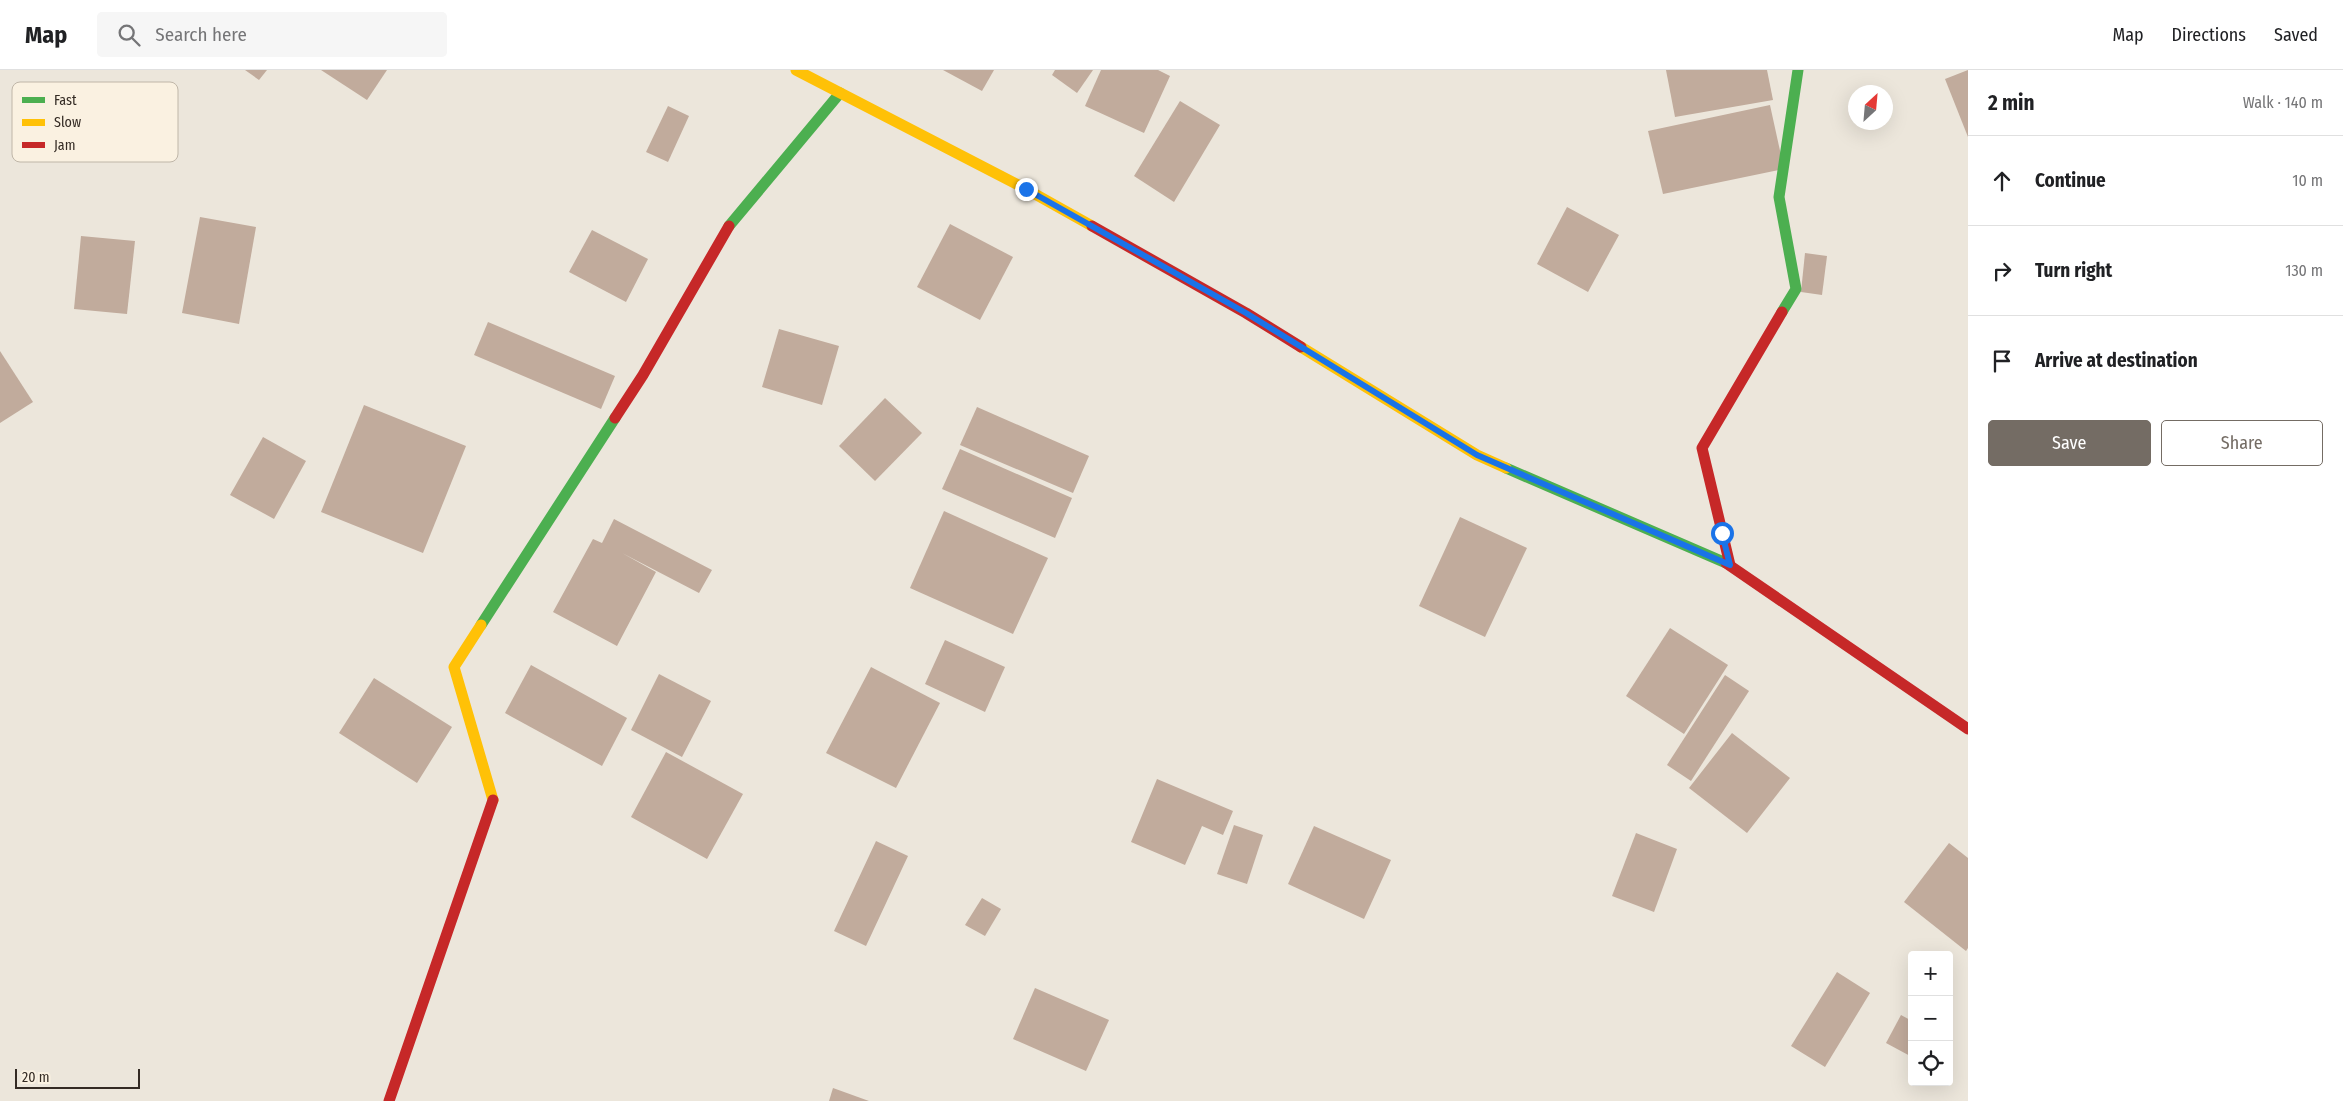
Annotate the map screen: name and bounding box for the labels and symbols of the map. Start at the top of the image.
legend [12,82,178,162]
north arrow [1848,85,1893,130]
text: Fast [54,92,77,109]
text: Slow [54,114,81,131]
text: Jam [54,137,75,154]
route end [1015,178,1038,201]
route start [1711,522,1734,545]
scale bar [15,1066,140,1089]

